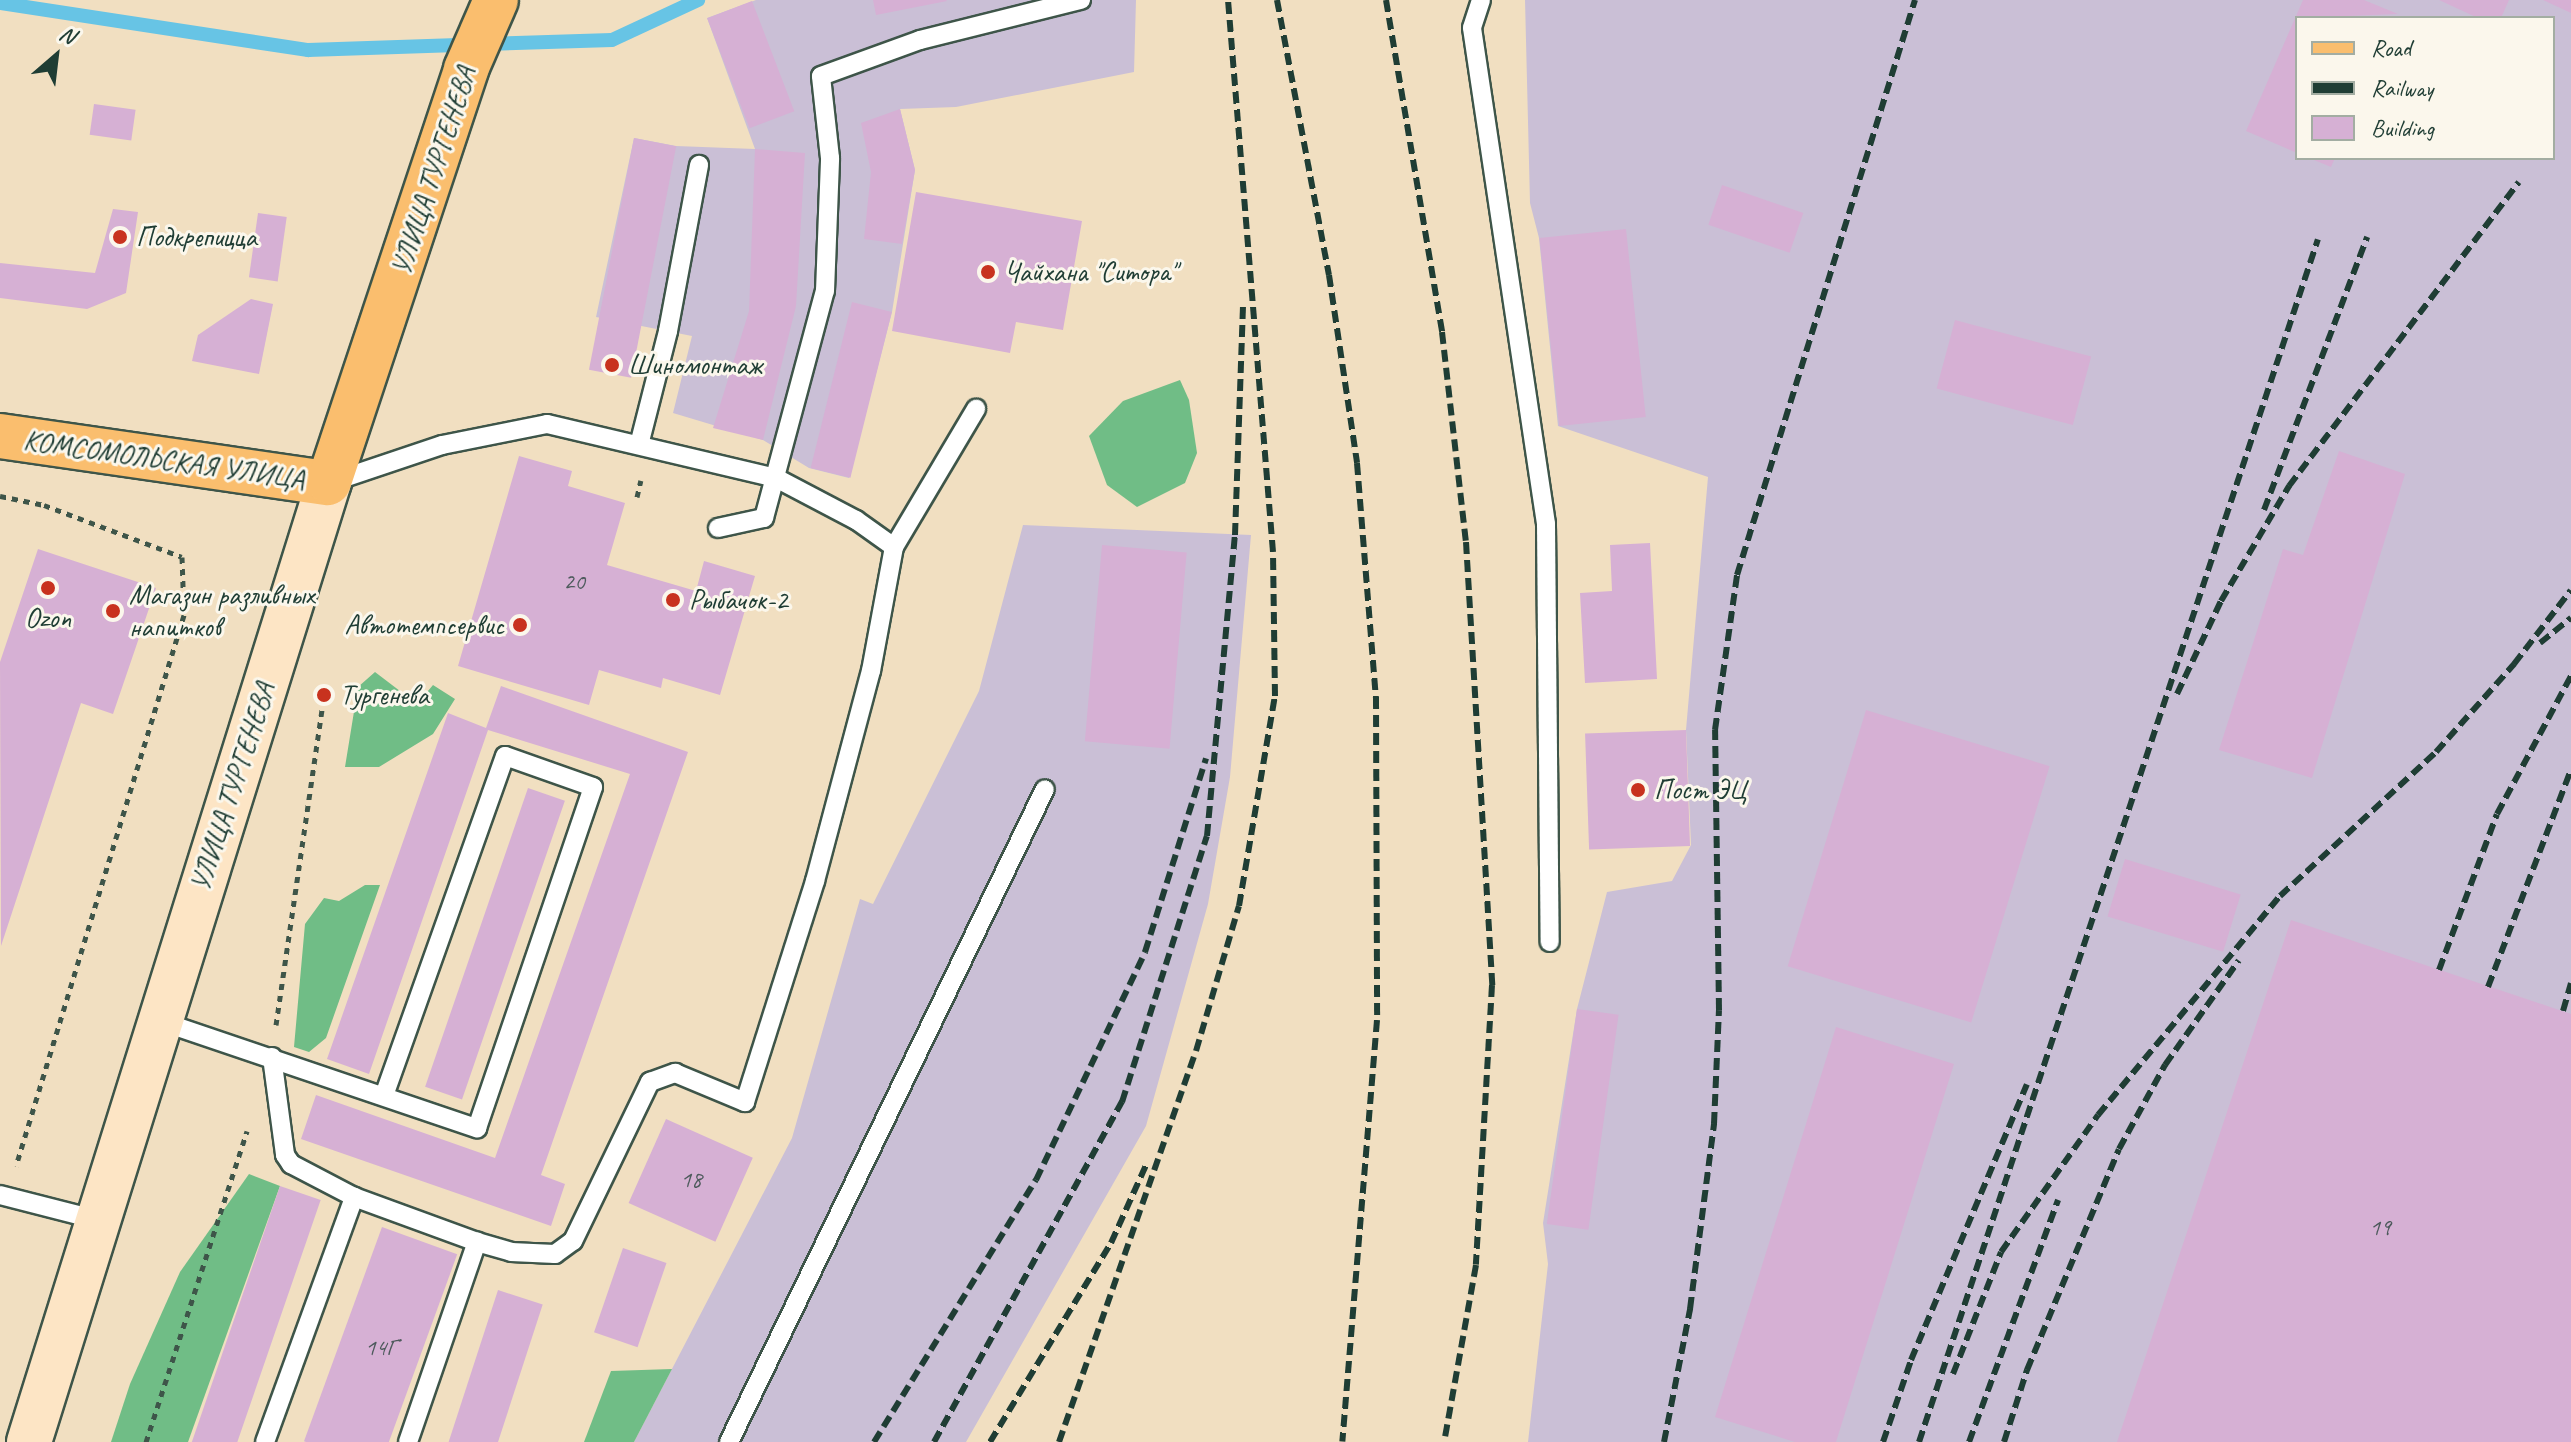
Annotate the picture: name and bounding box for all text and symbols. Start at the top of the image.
north arrow [16,16,96,96]
legend [2295,16,2555,160]
text: N [55,19,80,50]
text: Road [2371,33,2411,63]
street label: УЛИЦА ТУРГЕНЕВА [385,64,483,278]
text: Railway [2371,73,2433,103]
text: Building [2371,113,2434,143]
place label: Подкрепицца [136,220,257,254]
marker: Подкрепицца [111,228,129,246]
place label: Чайхана "Ситора" [1004,255,1176,289]
marker: Чайхана "Ситора" [979,263,997,281]
place label: Шиномонтаж [628,348,762,382]
marker: Шиномонтаж [603,356,621,374]
street label: КОМСОМОЛЬСКАЯ УЛИЦА [22,424,306,496]
house number: 20 [563,568,585,596]
place label: Магазин разливных напитков [129,578,314,644]
marker: Ozon [39,579,57,597]
place label: Рыбачок-2 [689,583,788,617]
marker: Рыбачок-2 [664,591,682,609]
place label: Ozon [25,601,71,635]
marker: Магазин разливных напитков [104,602,122,620]
place label: Автотемпсервис [344,608,504,642]
marker: Автотемпсервис [511,616,529,634]
place label: Тургенева [340,678,429,712]
street label: УЛИЦА ТУРГЕНЕВА [184,680,282,894]
marker: Тургенева [315,686,333,704]
place label: Пост ЭЦ [1654,773,1746,807]
marker: Пост ЭЦ [1629,781,1647,799]
house number: 18 [680,1166,702,1194]
house number: 19 [2369,1214,2391,1242]
house number: 14Г [365,1334,397,1362]

